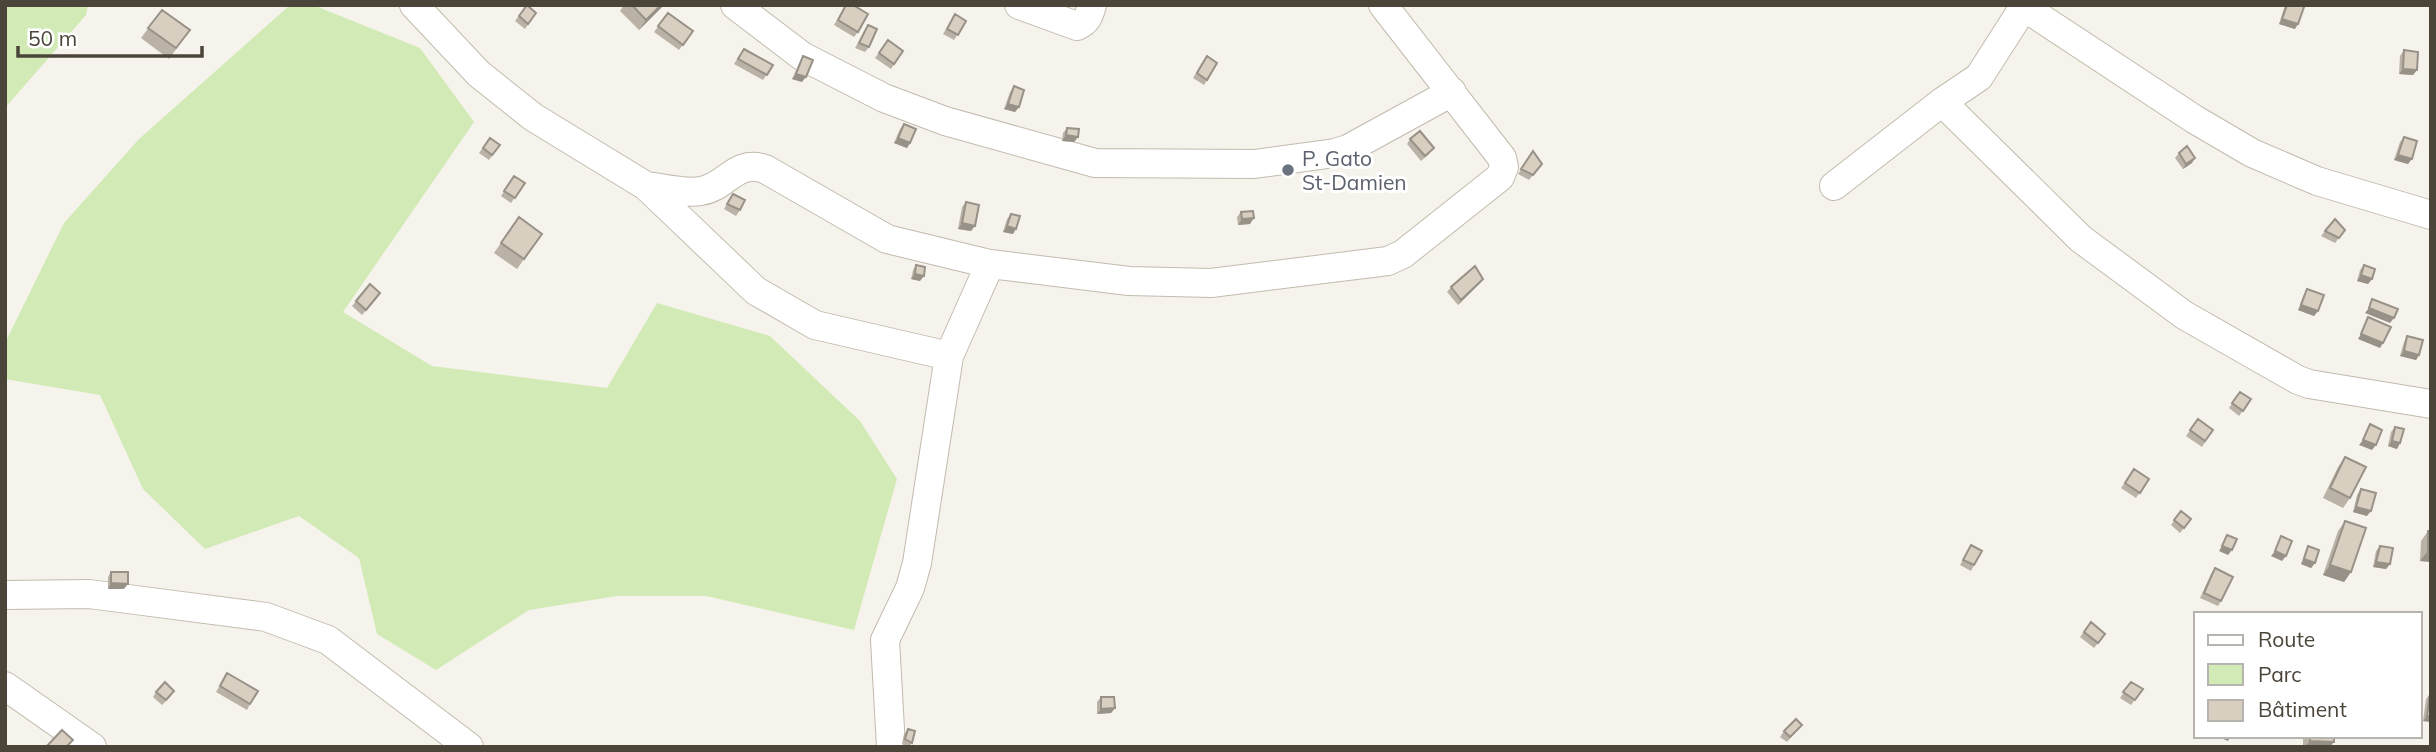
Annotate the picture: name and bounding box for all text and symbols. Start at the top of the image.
scale bar [18,14,201,58]
text: 50 m [28,25,77,51]
place label: P. Gato St-Damien [1302,145,1407,195]
marker: P. Gato St-Damien [1280,162,1296,178]
legend [2194,612,2422,738]
text: Route [2258,626,2315,652]
text: Parc [2258,661,2302,687]
text: Bâtiment [2258,696,2347,722]

